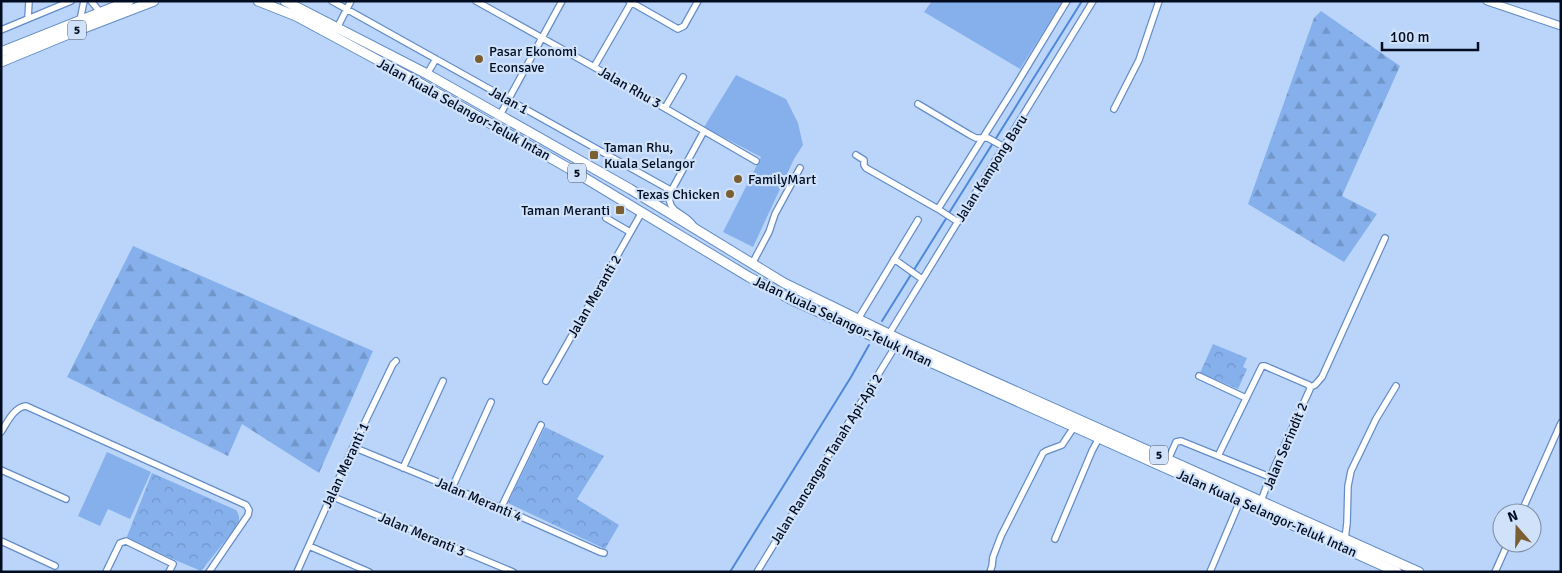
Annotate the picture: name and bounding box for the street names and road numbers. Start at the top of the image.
road number: 5 [68,20,86,40]
street label: Jalan Kuala Selangor-Teluk Intan [374,55,553,164]
street label: Jalan Rhu 3 [595,63,664,112]
street label: Jalan 1 [486,83,531,118]
street label: Jalan Kampong Baru [952,112,1031,225]
road number: 5 [568,164,586,182]
street label: Jalan Meranti 2 [564,252,625,341]
street label: Jalan Kuala Selangor-Teluk Intan [751,272,935,370]
street label: Jalan Rancangan Tanah Api-Api 2 [767,371,886,548]
street label: Jalan Serindit 2 [1259,400,1311,492]
street label: Jalan Meranti 1 [318,420,373,511]
road number: 5 [1150,446,1168,464]
street label: Jalan Kuala Selangor-Teluk Intan [1174,466,1360,561]
street label: Jalan Meranti 4 [433,474,525,526]
street label: Jalan Meranti 3 [376,509,468,560]

